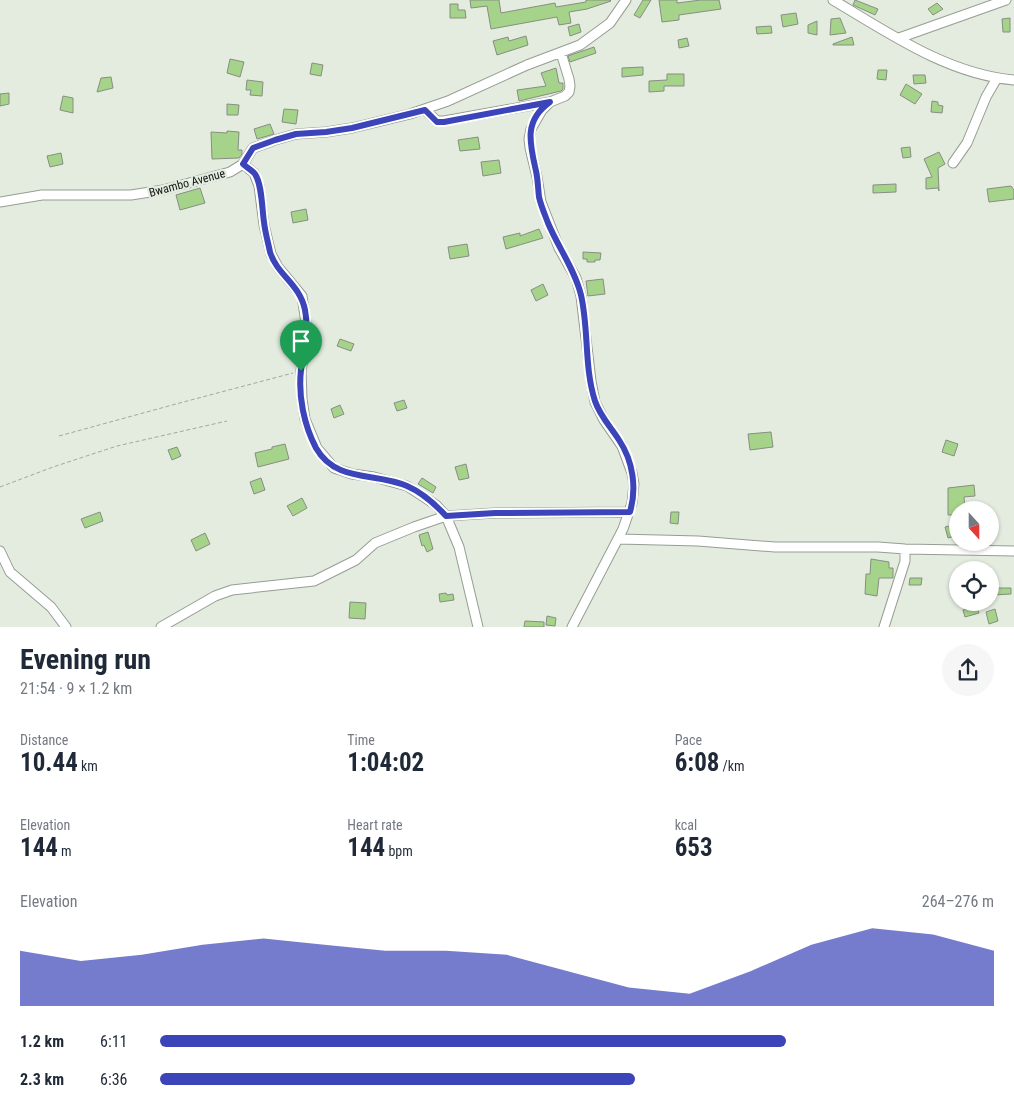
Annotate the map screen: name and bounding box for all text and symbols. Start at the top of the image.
street label: Bwambo Avenue [147,166,227,200]
pin [280,320,322,371]
icon: arrive [287,327,315,355]
north arrow [949,501,999,551]
map controls [949,501,999,611]
button: locate [949,561,999,611]
text: Evening run [20,643,151,676]
button: share [942,644,994,696]
text: 21:54 · 9 × 1.2 km [20,679,132,698]
text: Distance [20,732,68,748]
text: Time [347,732,375,748]
text: Pace [675,732,702,748]
text: 10.44 [20,748,78,777]
text: 1:04:02 [347,748,424,777]
text: 6:08 [675,748,719,777]
text: km [78,758,98,774]
text: /km [719,758,745,774]
text: Elevation [20,817,70,833]
text: Heart rate [347,817,403,833]
text: kcal [675,817,697,833]
text: 144 [20,833,58,862]
text: 144 [347,833,385,862]
text: 653 [675,833,713,862]
text: m [58,843,72,859]
text: bpm [385,843,413,859]
text: Elevation [20,892,78,911]
text: 264–276 m [922,892,994,911]
text: 1.2 km [20,1032,64,1051]
text: 6:11 [100,1032,127,1051]
text: 2.3 km [20,1070,64,1089]
text: 6:36 [100,1070,127,1089]

